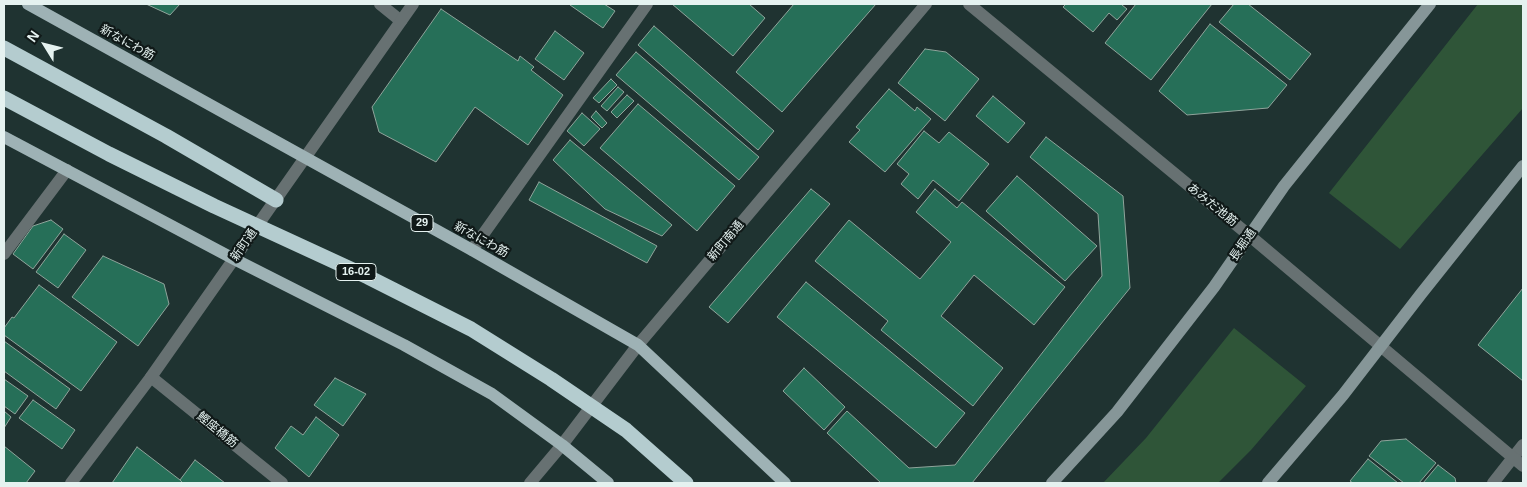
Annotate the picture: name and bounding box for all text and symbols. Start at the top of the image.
north arrow [20,20,70,70]
street label: 新なにわ筋 [97,22,157,64]
text: N [23,27,42,45]
street label: あみだ池筋 [1184,181,1240,229]
road number: 29 [411,214,433,232]
street label: 新町南通 [705,218,747,264]
street label: 新なにわ筋 [451,219,511,261]
street label: 新町通 [228,226,260,264]
street label: 長堀通 [1227,226,1259,264]
road number: 16-02 [336,264,376,280]
street label: 鰹座橋筋 [194,409,240,451]

